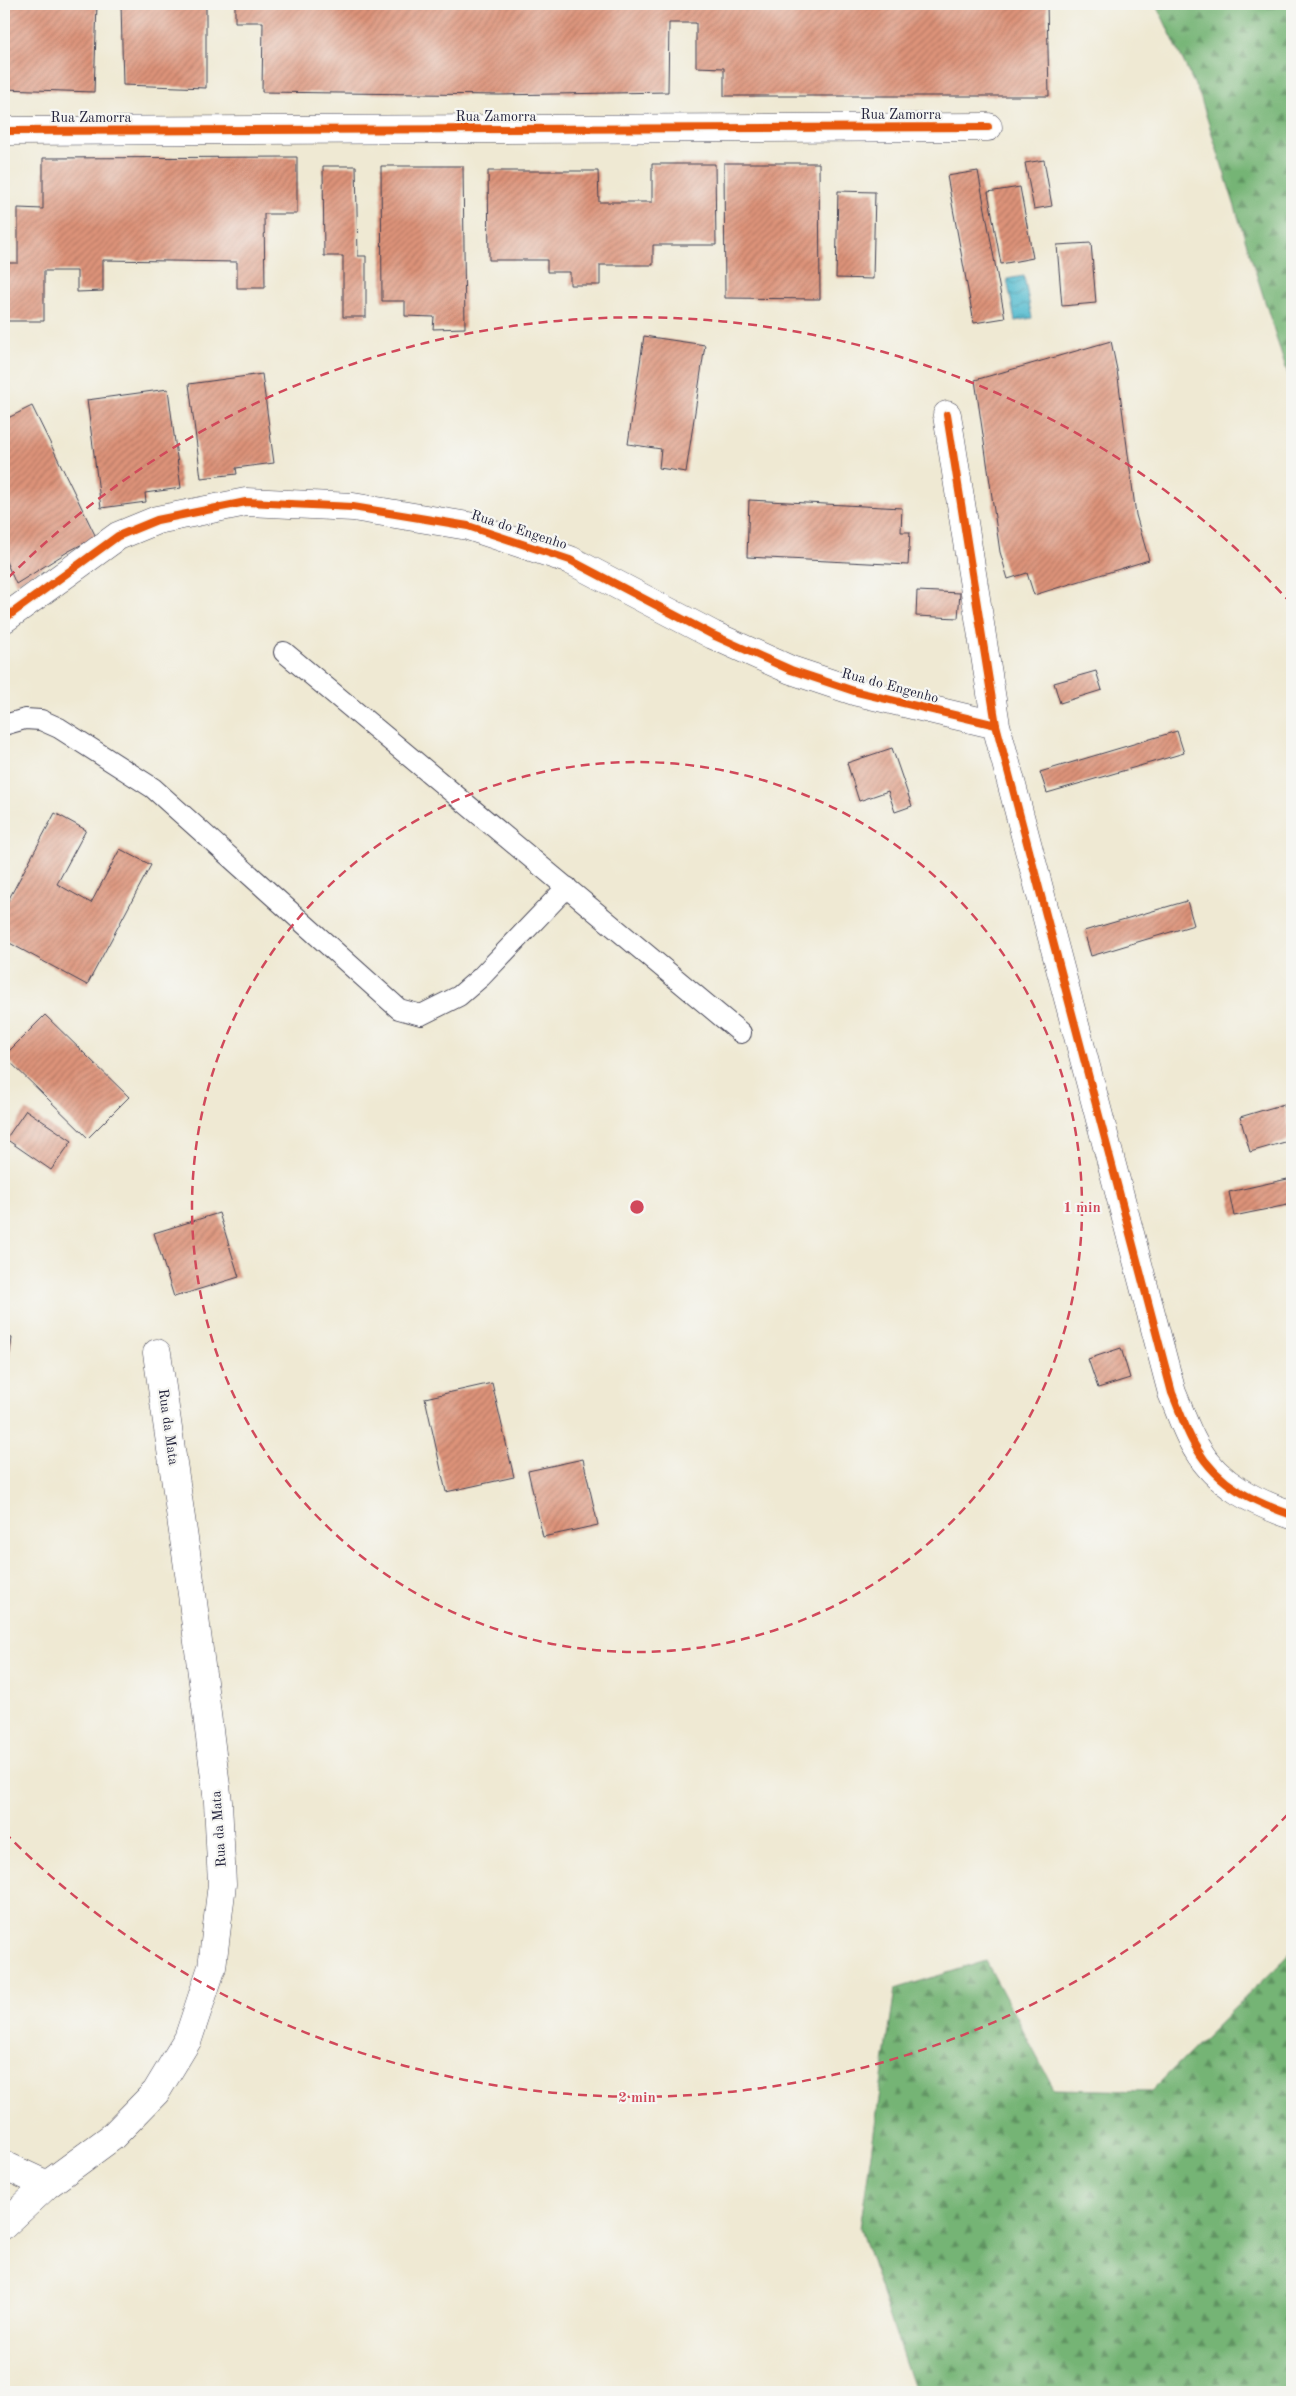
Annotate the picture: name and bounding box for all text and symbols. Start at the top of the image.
street label: Rua Zamorra [861,108,941,122]
street label: Rua Zamorra [456,110,536,124]
street label: Rua Zamorra [51,111,131,125]
street label: Rua do Engenho [469,508,569,552]
street label: Rua do Engenho [840,666,940,706]
centre of rings [628,1198,646,1216]
text: 1 min [1063,1201,1101,1216]
street label: Rua da Mata [156,1388,180,1466]
street label: Rua da Mata [209,1790,229,1868]
text: 2 min [618,2091,656,2106]

